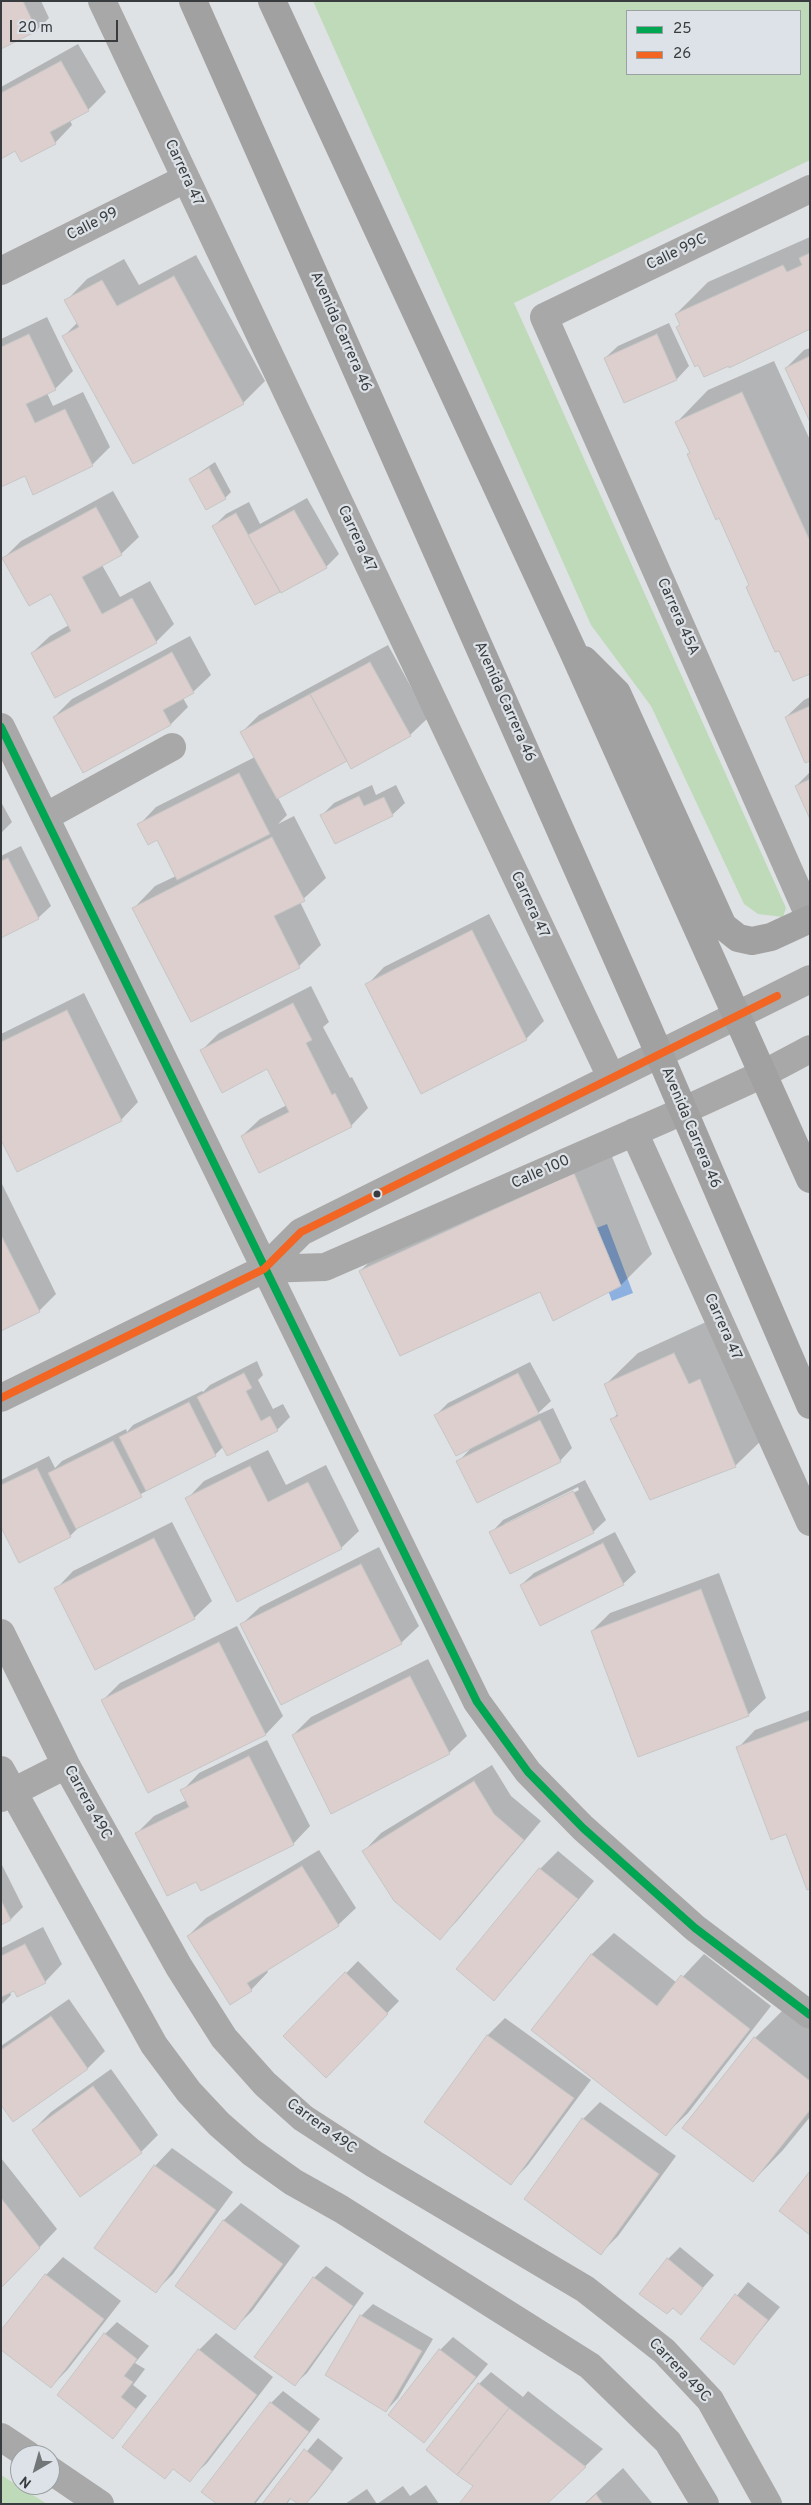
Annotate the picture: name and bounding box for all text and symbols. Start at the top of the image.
scale bar [12,10,120,42]
legend [626,10,801,75]
text: 20 m [18,19,53,38]
text: 25 [673,20,692,39]
text: 26 [673,45,691,64]
street label: Carrera 47 [160,137,206,209]
street label: Calle 99 [64,205,122,245]
street label: Calle 99C [644,231,710,275]
street label: Avenida Carrera 46 [305,269,375,395]
street label: Carrera 47 [333,503,379,575]
street label: Carrera 45A [652,576,702,658]
street label: Avenida Carrera 46 [469,639,539,765]
street label: Carrera 47 [506,869,552,941]
street label: Avenida Carrera 46 [656,1065,724,1191]
street label: Calle 100 [509,1152,573,1194]
unlabelled marker [372,1189,382,1199]
street label: Carrera 47 [699,1291,745,1363]
street label: Carrera 49C [59,1763,115,1843]
street label: Carrera 49C [283,2096,359,2158]
street label: Carrera 49C [644,2335,714,2407]
north arrow [10,2445,60,2495]
text: N [17,2472,35,2491]

